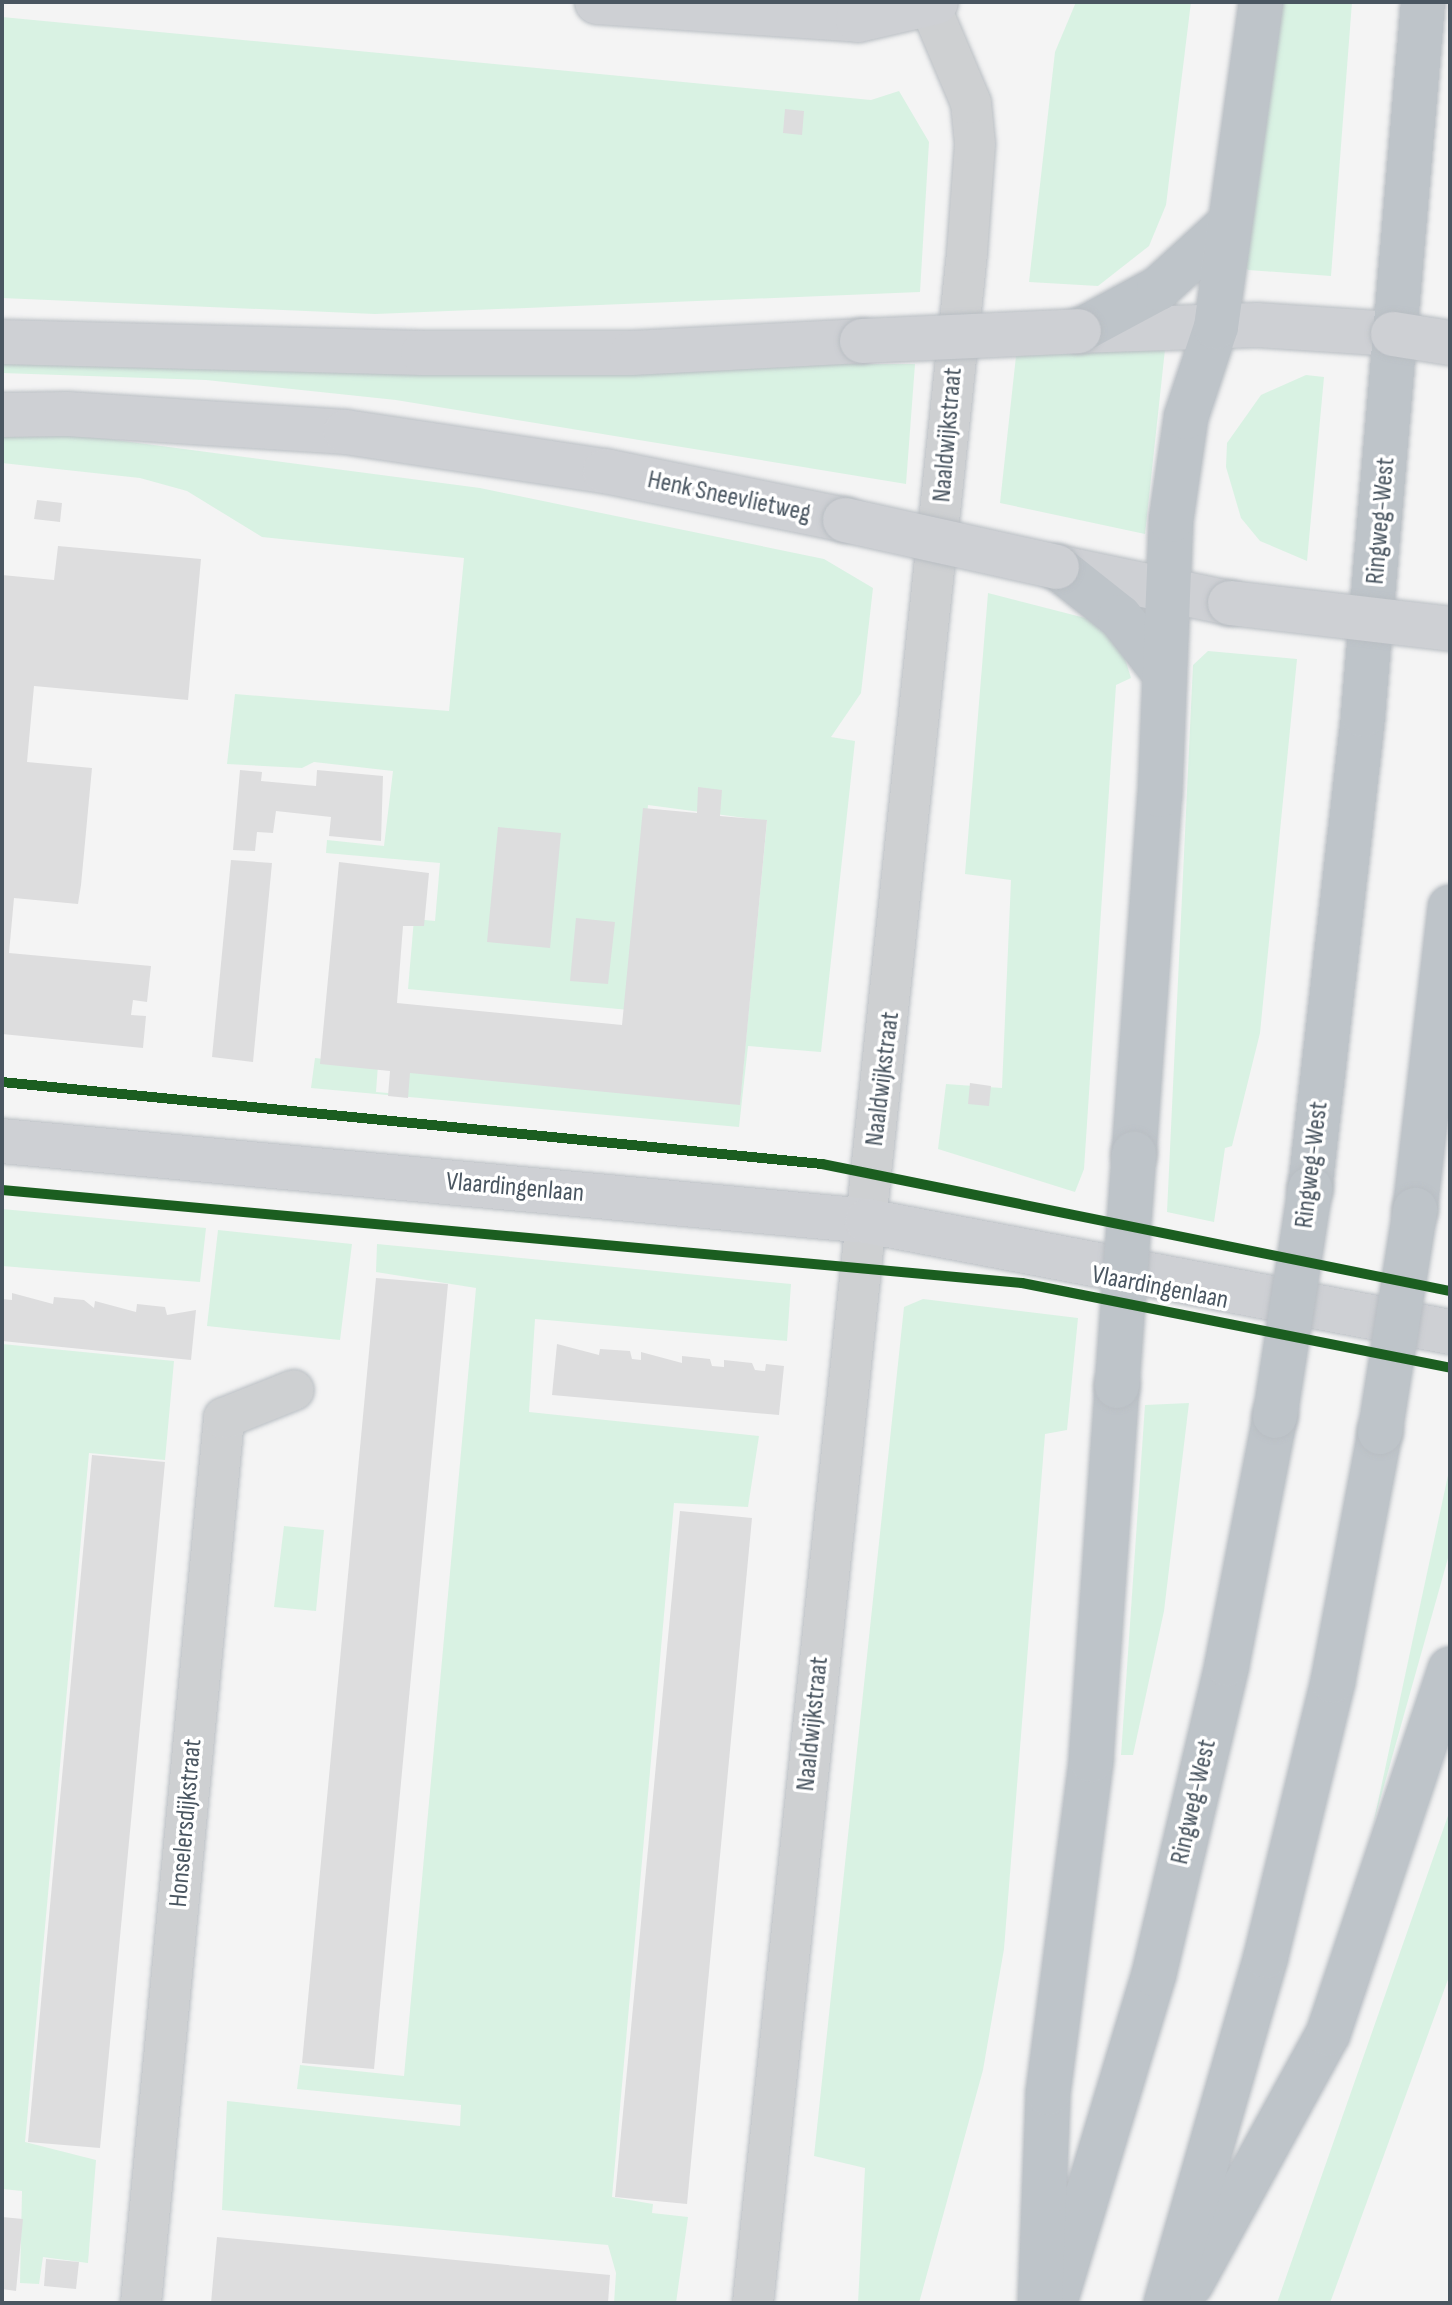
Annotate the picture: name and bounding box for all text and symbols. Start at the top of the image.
street label: Naaldwijkstraat [927,366,969,504]
street label: Ringweg-West [1360,456,1402,586]
street label: Henk Sneevlietweg [645,465,813,529]
street label: Naaldwijkstraat [859,1010,907,1148]
street label: Ringweg-West [1289,1100,1335,1230]
street label: Vlaardingenlaan [445,1166,585,1210]
street label: Vlaardingenlaan [1089,1259,1231,1317]
street label: Naaldwijkstraat [790,1655,836,1793]
street label: Ringweg-West [1165,1737,1223,1867]
street label: Honselersdijkstraat [163,1738,209,1908]

